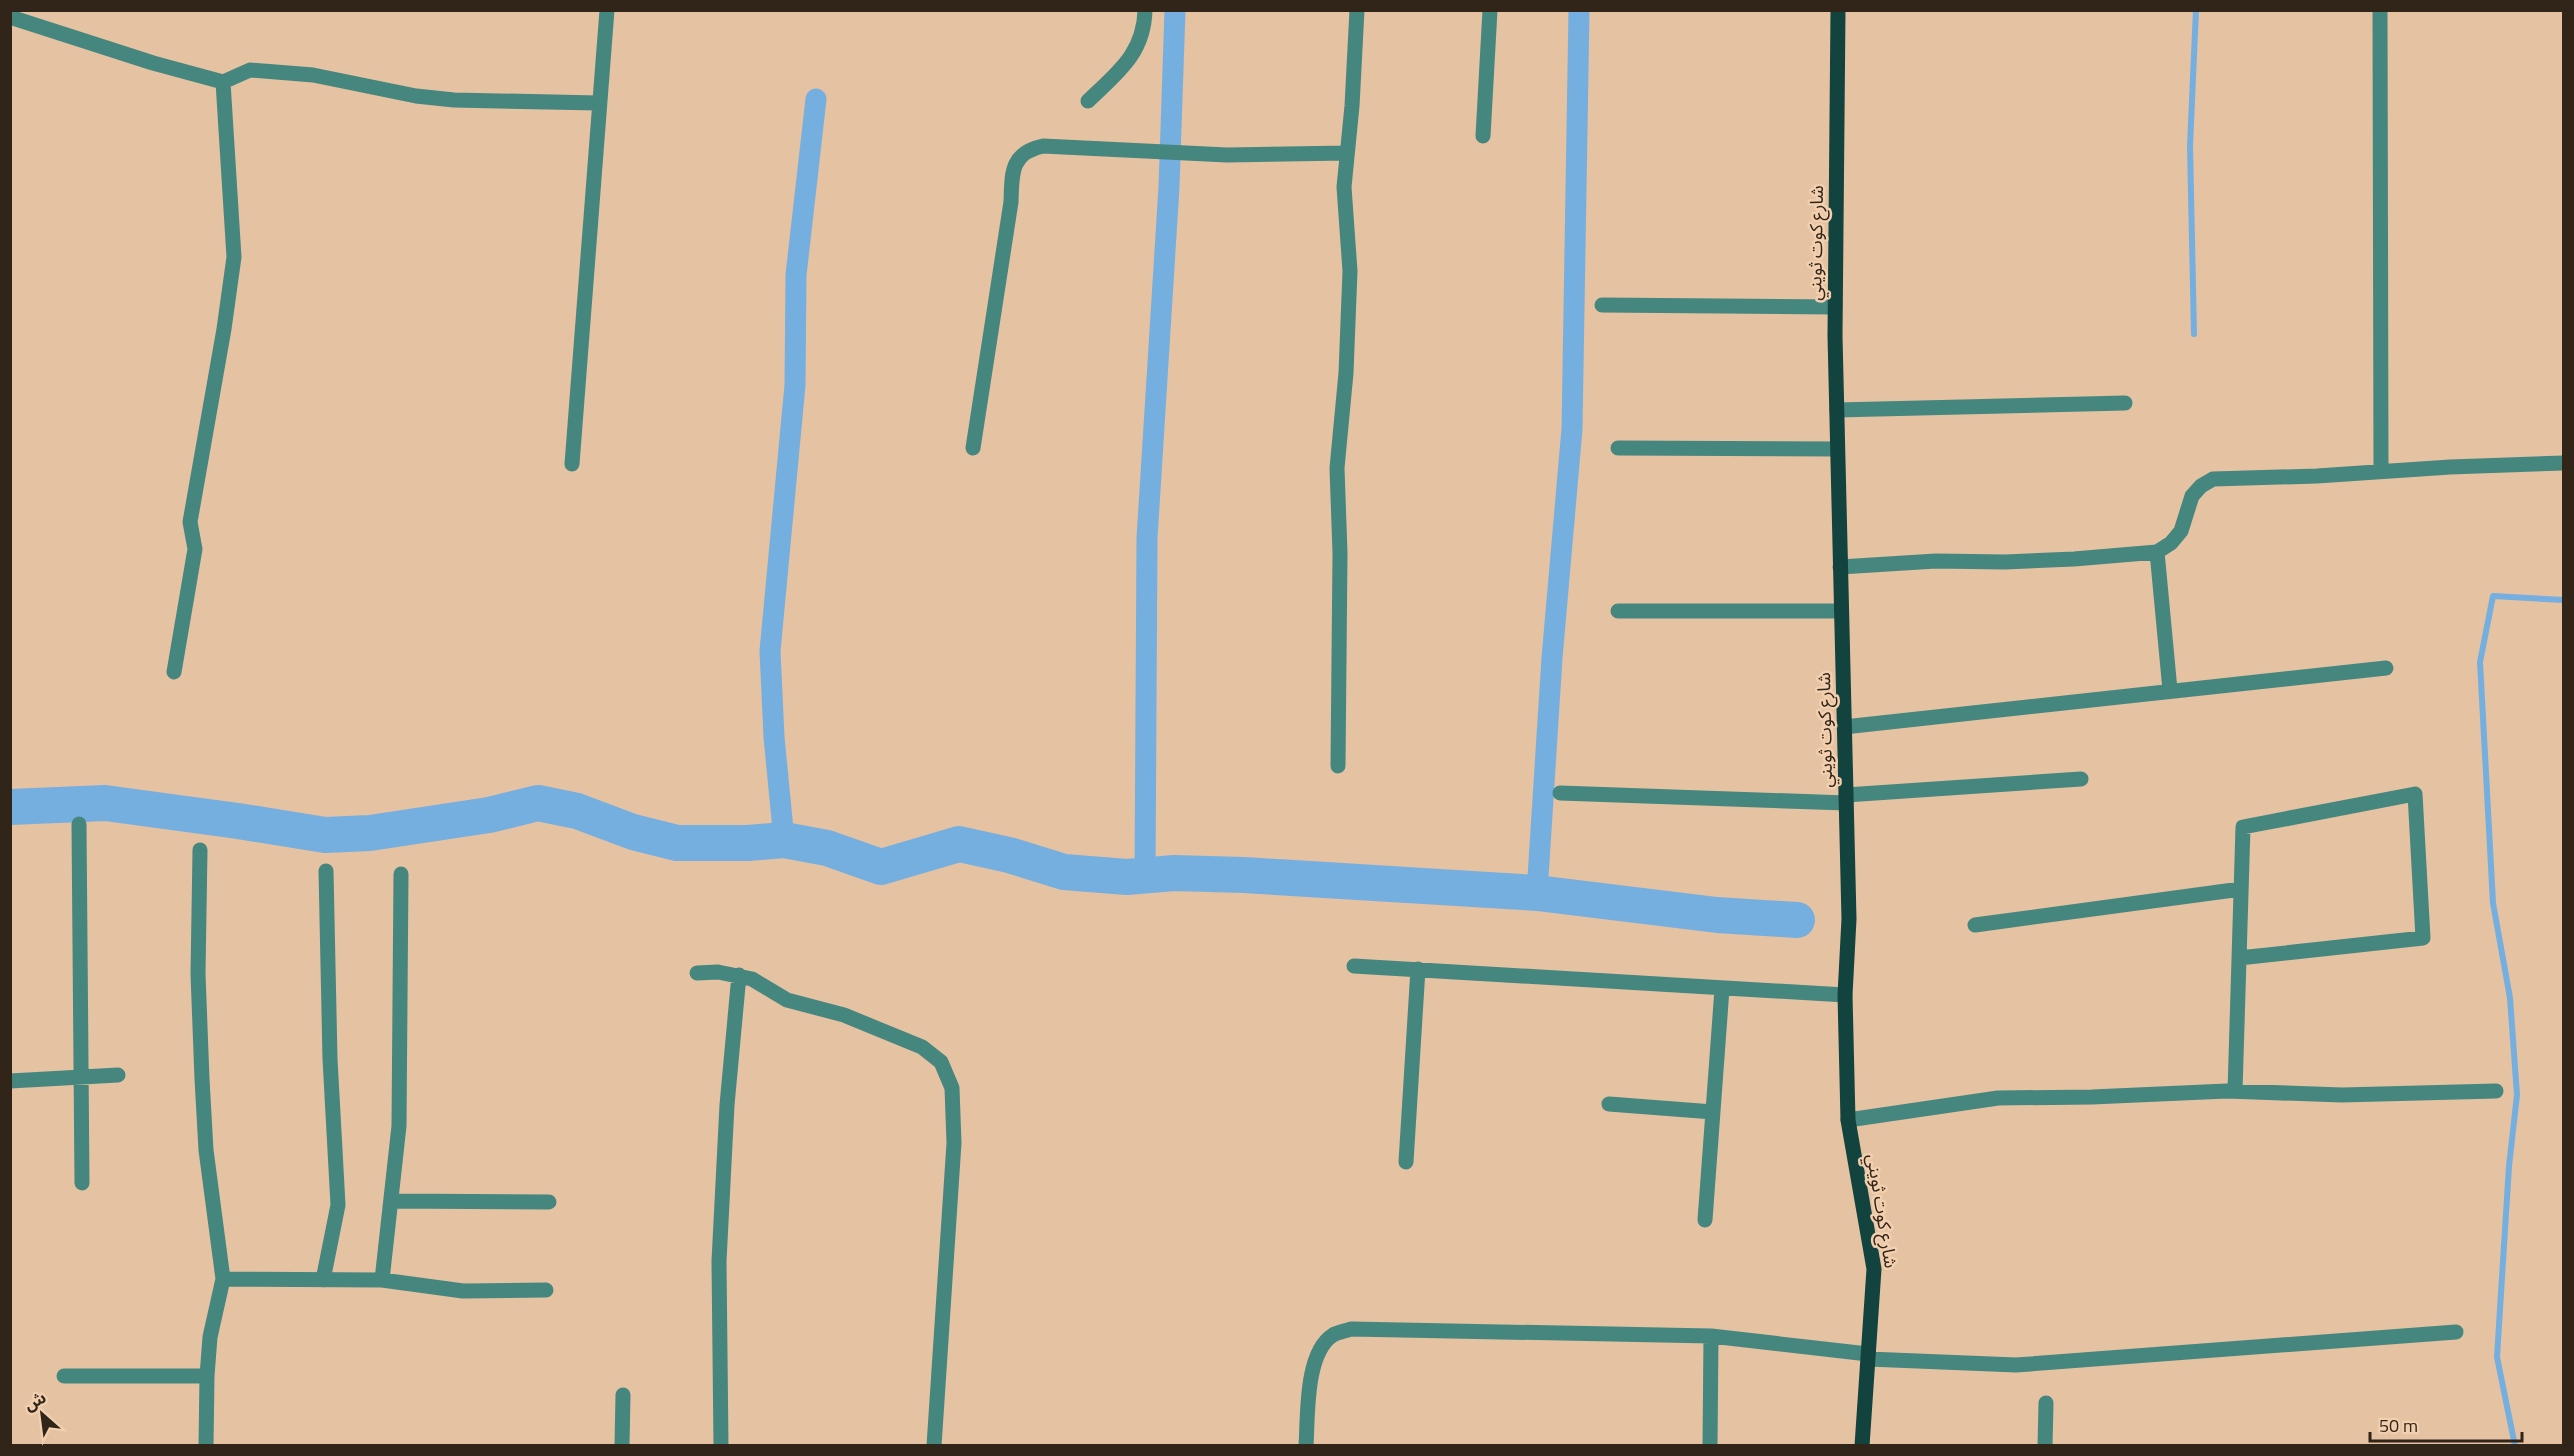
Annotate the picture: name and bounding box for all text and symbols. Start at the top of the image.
street label: شارع كوت ثويني [1801,185,1831,301]
street label: شارع كوت ثويني [1810,672,1840,788]
street label: شارع كوت ثويني [1859,1152,1905,1270]
north arrow [12,1384,72,1444]
text: ش [20,1385,50,1416]
scale bar [2370,1405,2522,1443]
text: 50 m [2379,1412,2418,1439]

